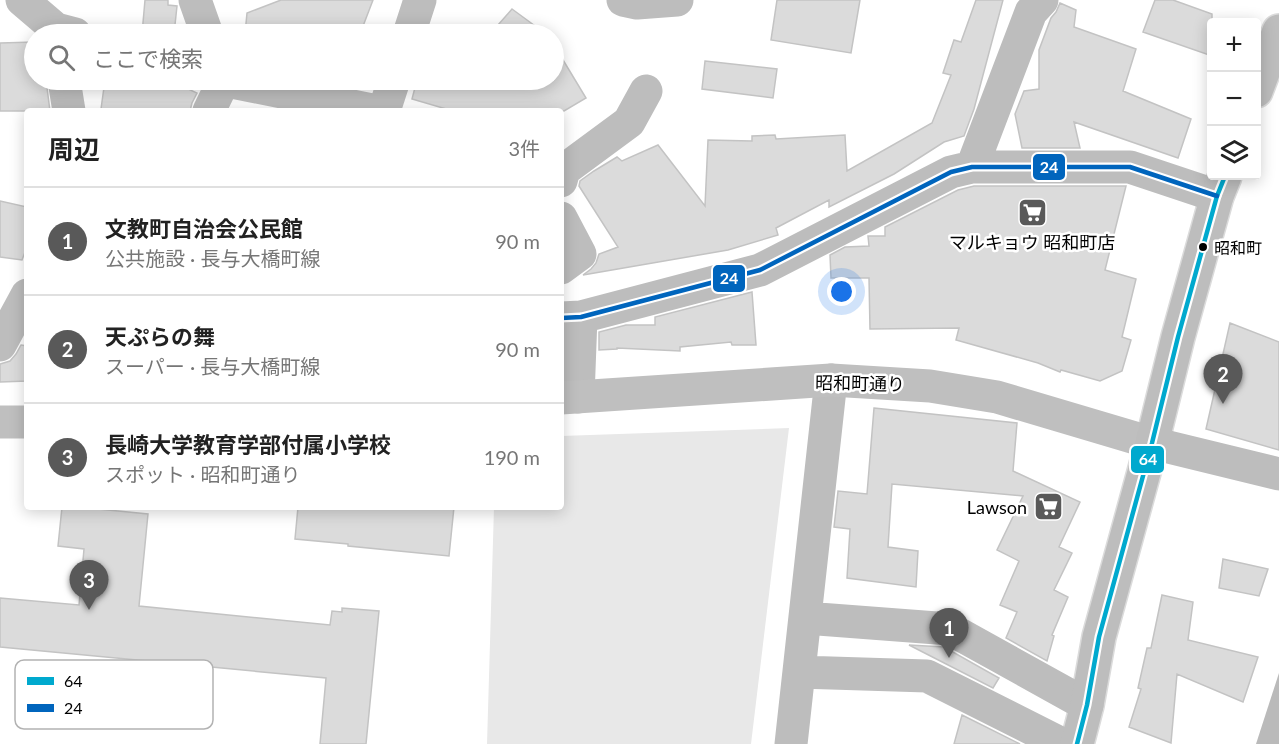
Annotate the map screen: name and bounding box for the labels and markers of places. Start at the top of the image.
supermarket icon: マルキョウ 昭和町店 [1016,197,1048,229]
place label: マルキョウ 昭和町店 [949,231,1115,253]
place label: 昭和町 [1214,238,1262,257]
marker: 昭和町 [1197,241,1209,253]
pin: 2 [1204,354,1242,404]
supermarket icon: Lawson [1032,491,1064,523]
place label: Lawson [967,496,1027,518]
pin: 3 [70,560,109,610]
pin: 1 [930,608,968,658]

